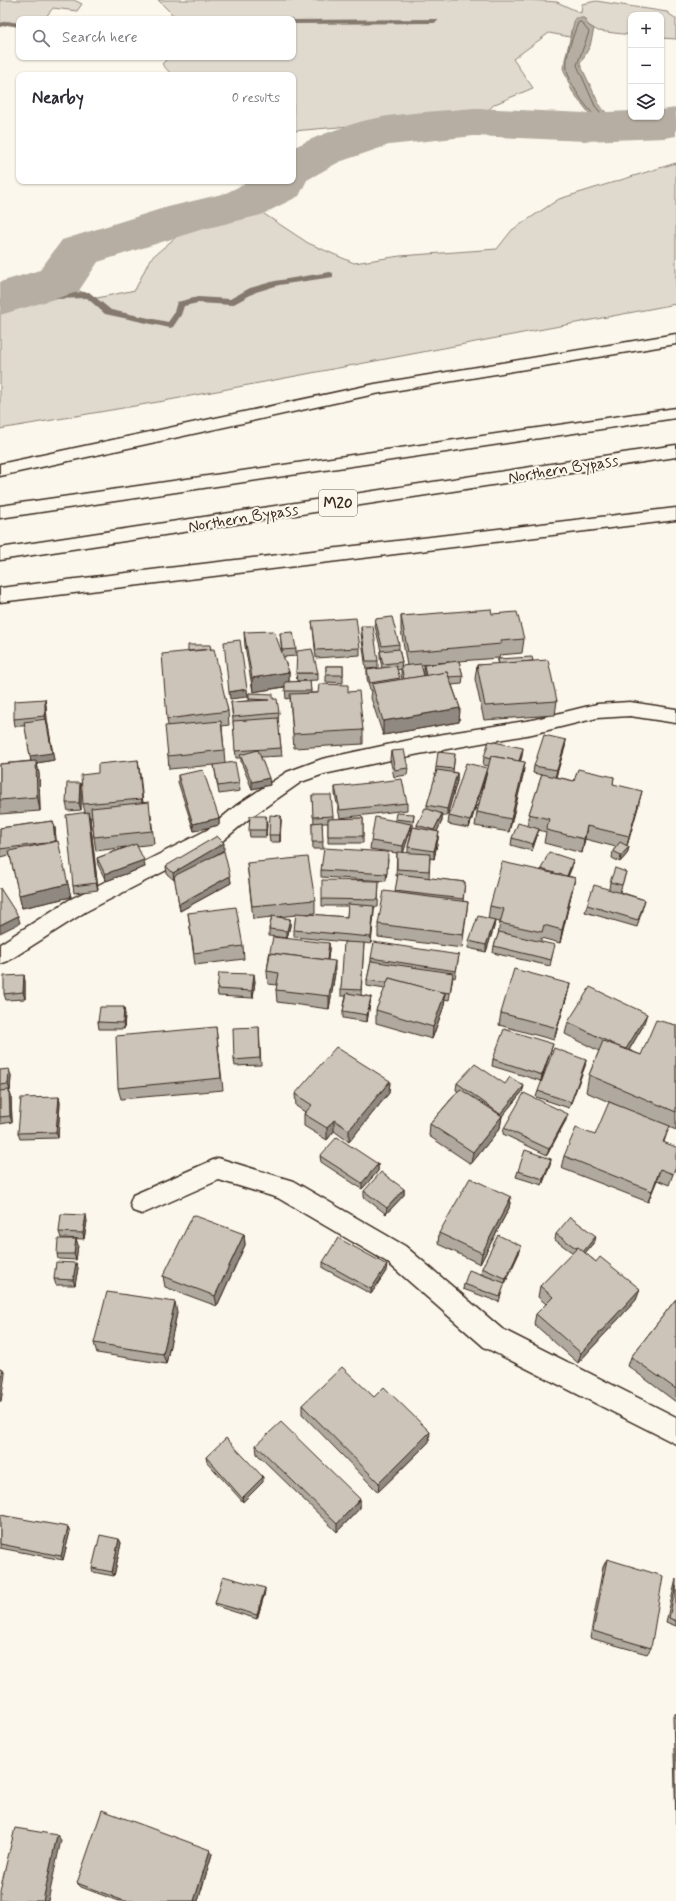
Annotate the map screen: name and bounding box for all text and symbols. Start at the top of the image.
map controls [628,12,664,120]
button: + [628,12,664,48]
search box [16,16,296,60]
icon: search [30,27,52,49]
text: Search here [62,28,138,48]
button: − [628,48,664,84]
button: layers [628,84,664,120]
text: Nearby [32,87,84,109]
text: 0 results [232,90,280,107]
street label: Northern Bypass [507,450,620,489]
road number: M20 [319,490,357,516]
street label: Northern Bypass [187,499,300,538]

